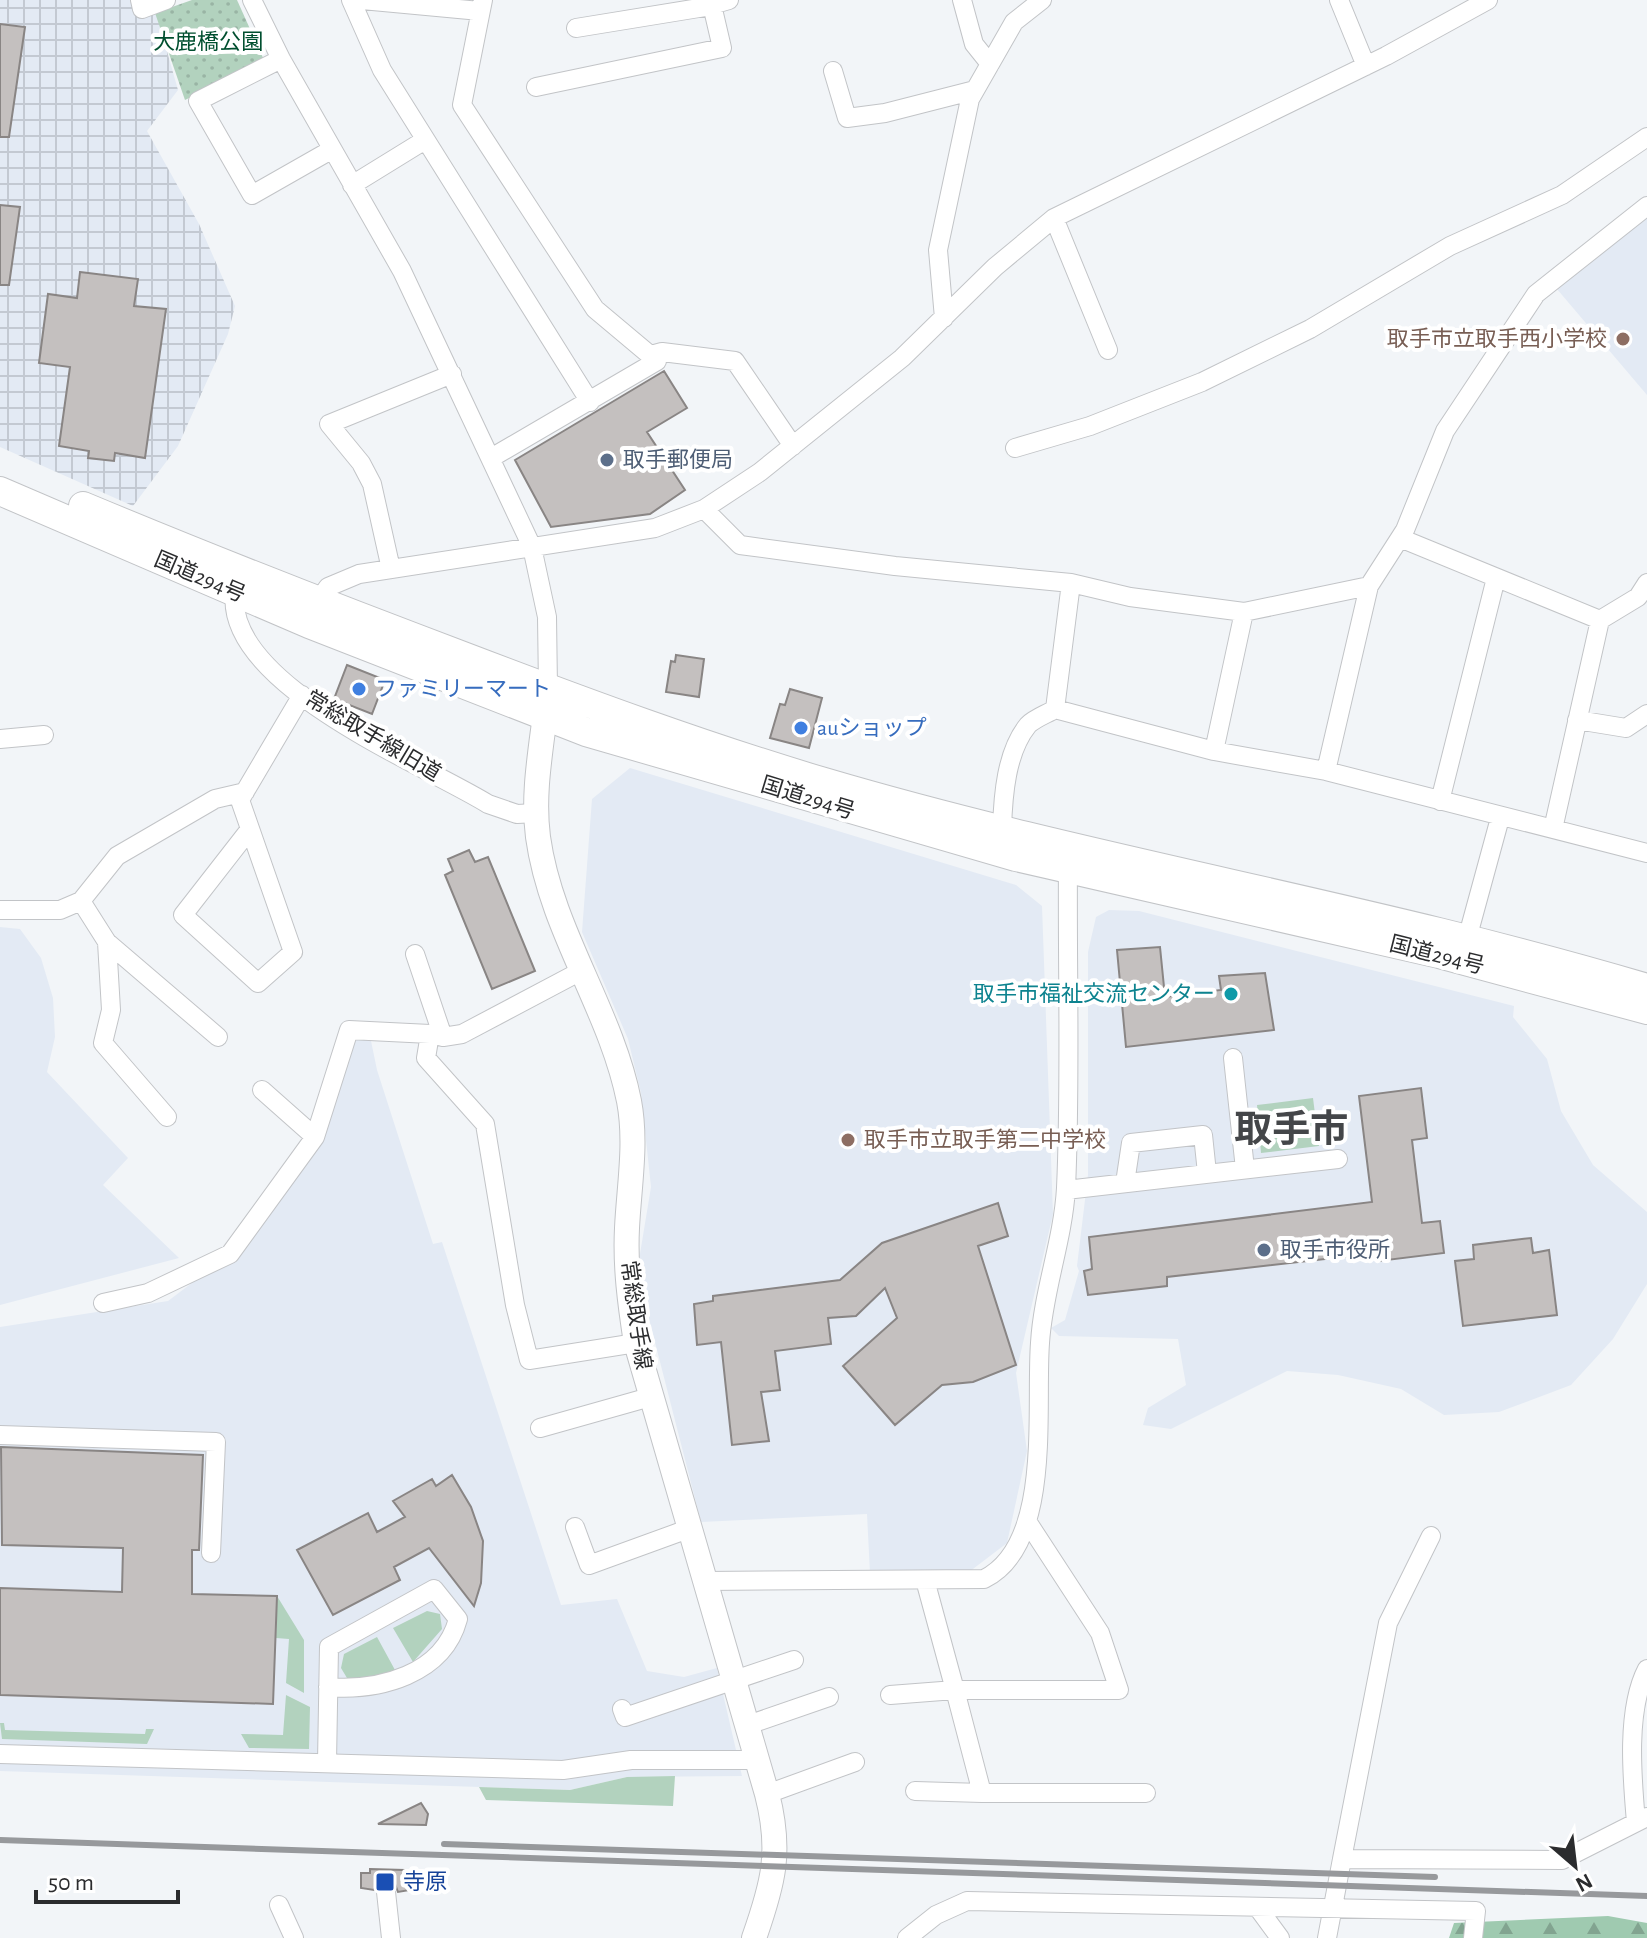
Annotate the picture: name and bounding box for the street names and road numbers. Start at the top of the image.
street label: 国道294号 [151,547,249,606]
street label: 常総取手線旧道 [301,686,445,785]
street label: 国道294号 [758,772,858,823]
street label: 国道294号 [1387,932,1487,977]
street label: 常総取手線 [617,1259,656,1371]

